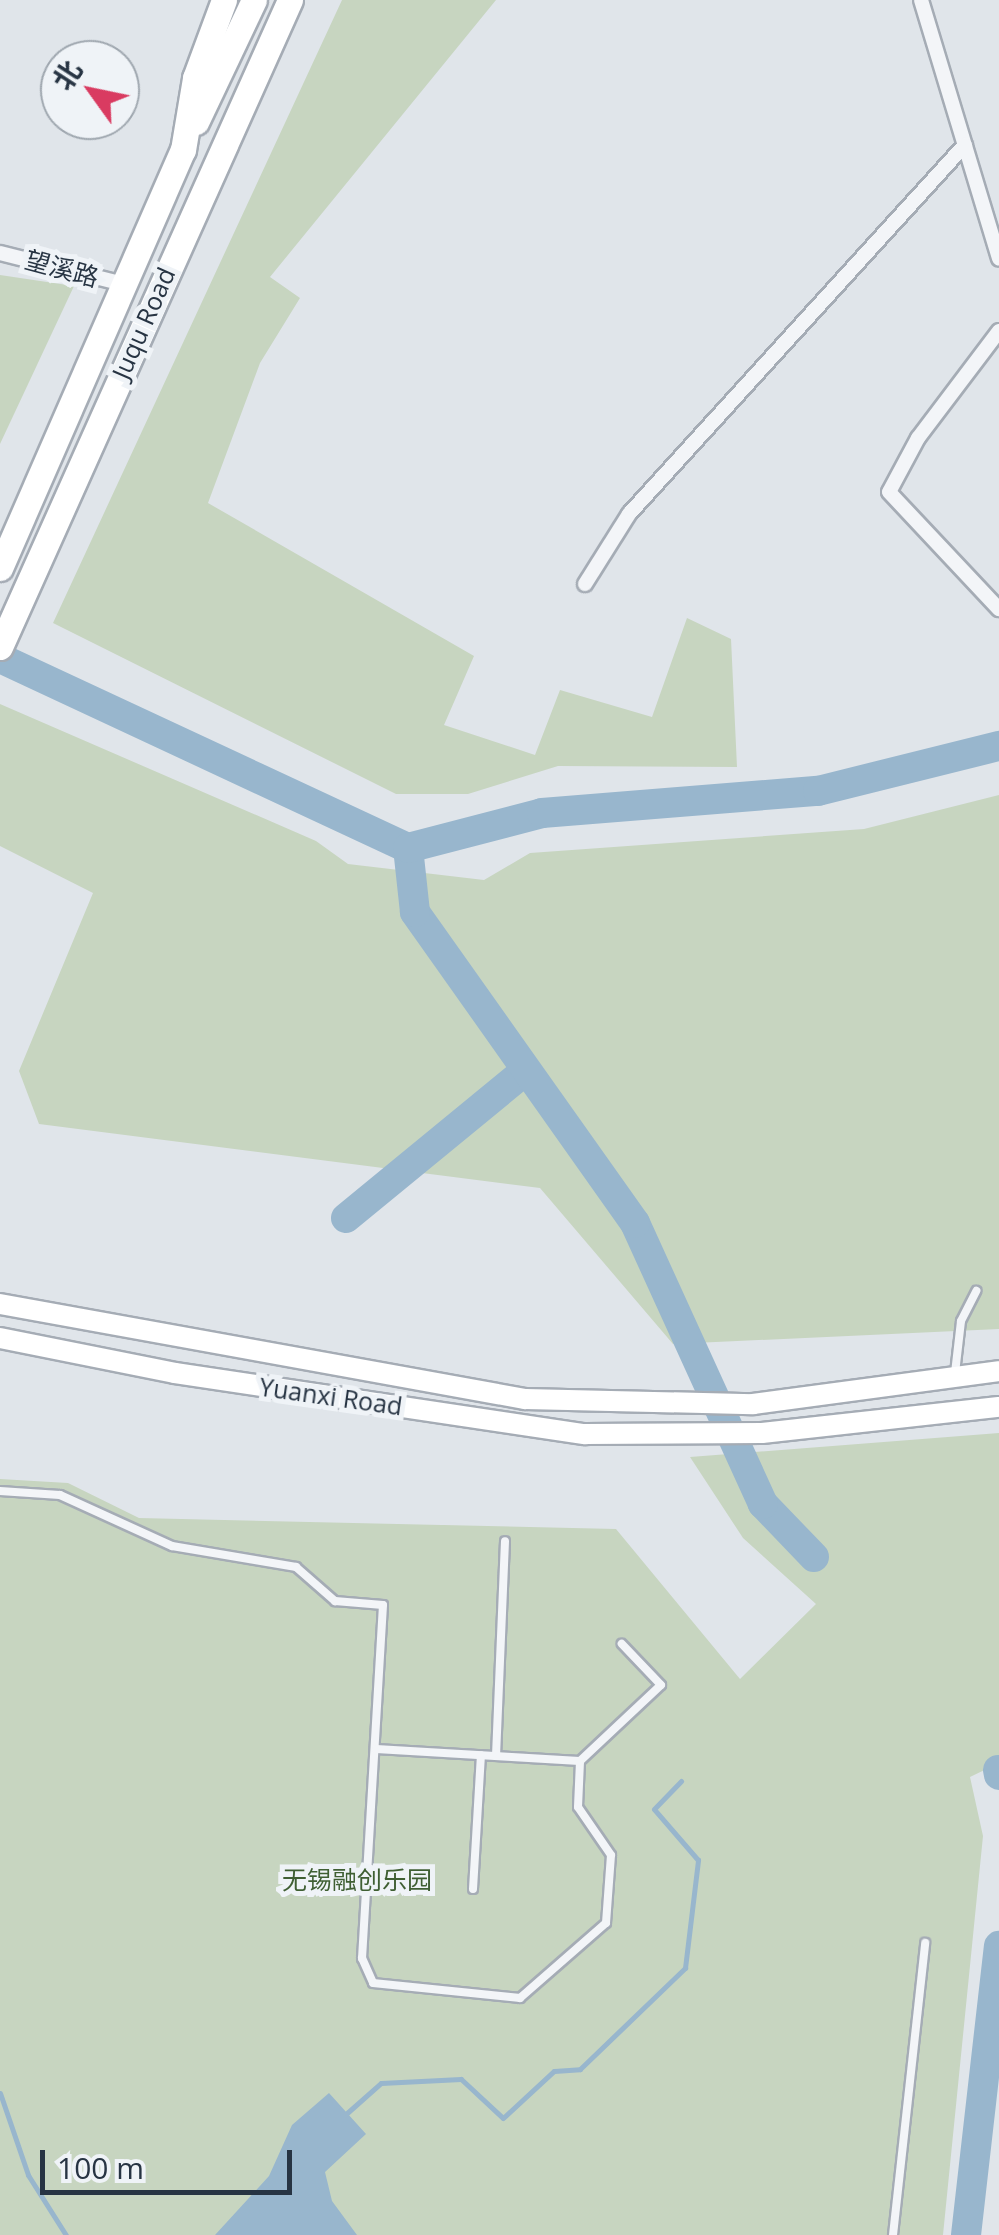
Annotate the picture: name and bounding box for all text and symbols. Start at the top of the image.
north arrow [40,40,140,140]
text: 北 [43,53,90,97]
street label: 望溪路 [22,244,102,292]
street label: Juqu Road [105,263,181,383]
street label: Yuanxi Road [258,1371,404,1421]
park label: 无锡融创乐园 [282,1864,432,1894]
scale bar [45,2130,298,2192]
text: 100 m [57,2147,144,2188]

